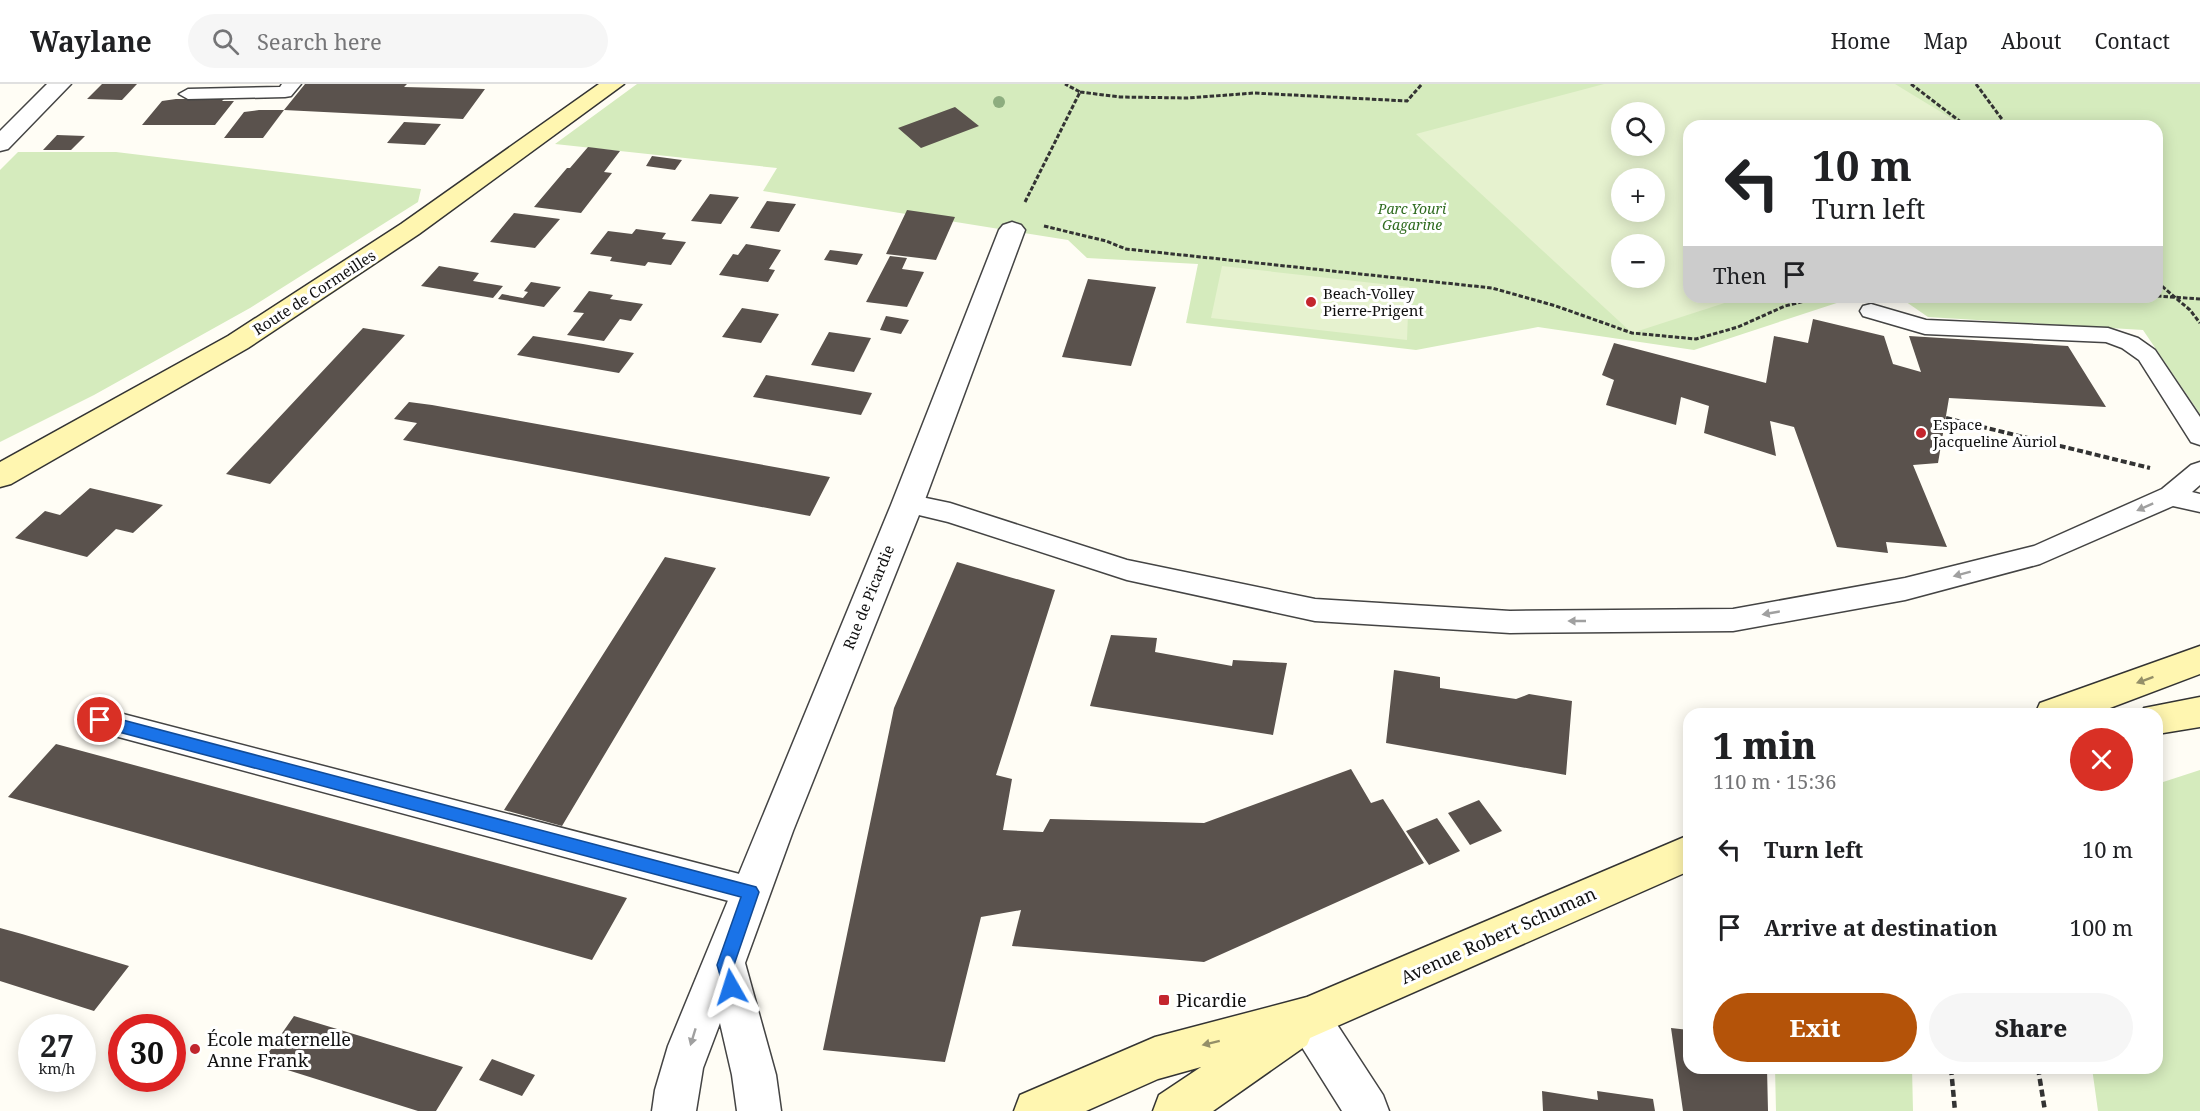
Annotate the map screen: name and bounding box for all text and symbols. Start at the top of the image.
search box [188,14,608,68]
text: Waylane [30,22,152,60]
icon: search [209,25,242,58]
text: Search here [257,26,382,56]
text: Home [1831,27,1891,55]
text: Map [1924,27,1968,55]
text: About [2001,27,2062,55]
text: Contact [2095,27,2170,55]
map controls [1611,102,1665,288]
button: search [1611,102,1665,156]
text: 10 m [1812,136,1912,193]
icon: left [1713,144,1791,222]
button: + [1611,168,1665,222]
text: Turn left [1812,190,1925,227]
park label: Parc Youri Gagarine [1377,199,1447,234]
button: − [1611,234,1665,288]
street label: Route de Cormeilles [249,245,379,339]
icon: arrive [1778,258,1811,291]
text: Then [1713,260,1766,290]
place label: Beach-Volley Pierre-Prigent [1323,283,1424,320]
marker: Beach-Volley Pierre-Prigent [1304,295,1318,309]
place label: Espace Jacqueline Auriol [1932,414,2057,451]
marker: Espace Jacqueline Auriol [1914,426,1928,440]
one-way arrow [2135,502,2153,512]
street label: Rue de Picardie [838,542,898,652]
one-way arrow [1953,569,1971,579]
one-way arrow [1762,609,1781,618]
one-way arrow [1568,616,1587,626]
one-way arrow [2136,676,2154,685]
pin [74,694,125,745]
icon: arrive [83,703,116,736]
text: 1 min [1713,721,1816,770]
button: close [2070,728,2133,791]
text: 110 m · 15:36 [1713,768,1836,795]
icon: left [1713,833,1746,866]
text: Turn left [1764,834,1863,864]
text: 10 m [2082,834,2133,864]
street label: Avenue Robert Schuman [1396,881,1600,989]
icon: arrive [1713,911,1746,944]
text: Arrive at destination [1764,912,1998,942]
text: 100 m [2070,912,2133,942]
position arrow [699,955,763,1019]
place label: Picardie [1176,988,1247,1012]
marker: Picardie [1157,993,1171,1007]
button: Exit [1713,993,1917,1062]
button: Share [1929,993,2133,1062]
speed limit sign: 30 [108,1014,186,1092]
text: 27 [40,1025,74,1066]
place label: École maternelle Anne Frank [207,1027,351,1072]
one-way arrow [688,1028,698,1046]
one-way arrow [1202,1039,1220,1049]
marker: École maternelle Anne Frank [188,1042,202,1056]
text: km/h [39,1058,75,1078]

